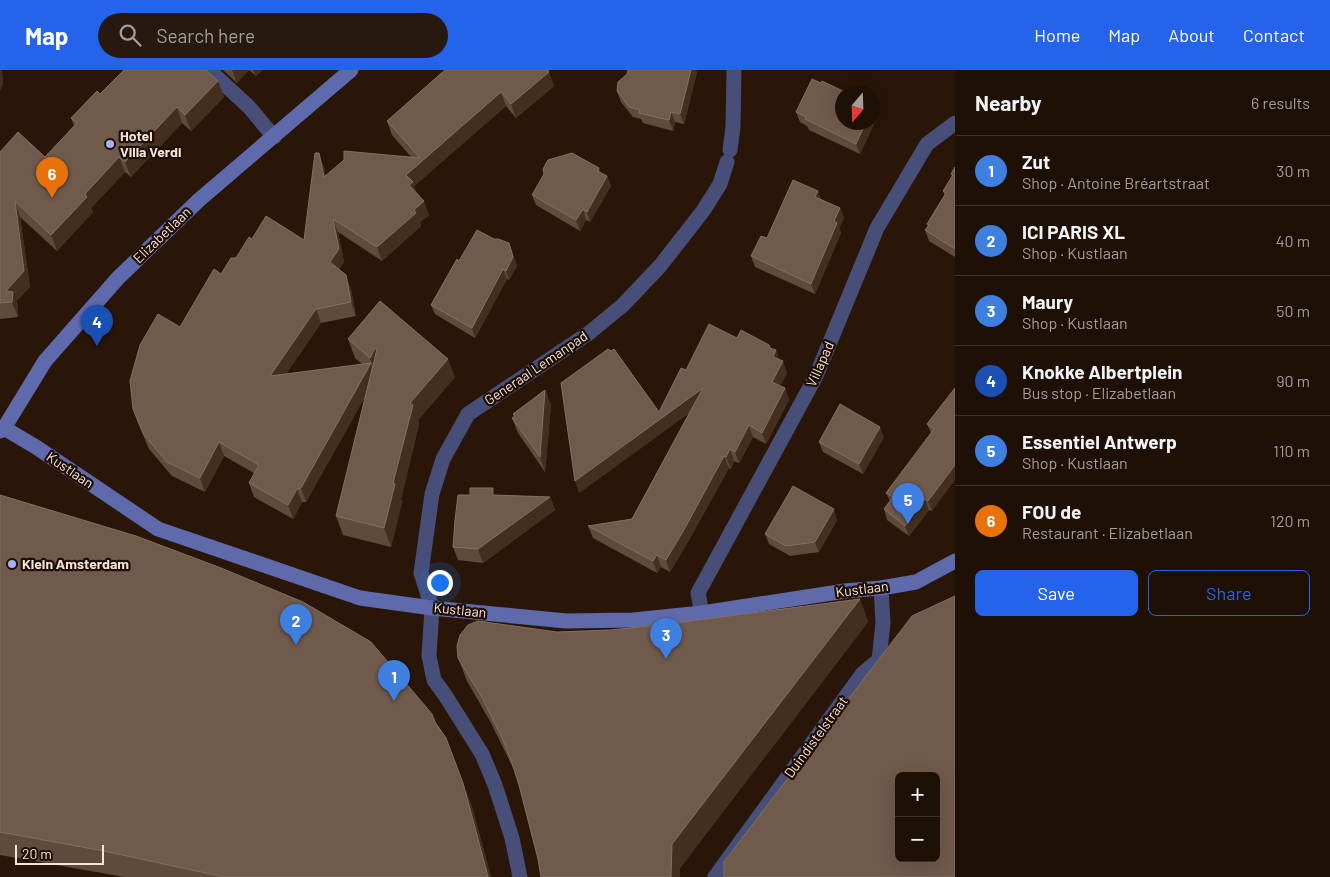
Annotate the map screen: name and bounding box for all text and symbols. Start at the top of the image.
search box [98,13,448,58]
text: Map [25,21,68,50]
icon: search [116,21,144,49]
text: Search here [156,24,255,47]
text: Home [1034,24,1080,46]
text: Map [1108,24,1140,46]
text: About [1168,24,1215,46]
text: Contact [1243,24,1305,46]
north arrow [835,85,880,130]
text: Nearby [975,90,1041,115]
text: 6 results [1251,93,1310,112]
place label: Hotel Villa Verdi [120,127,181,160]
marker: Hotel Villa Verdi [104,138,116,150]
text: Zut [1022,150,1050,173]
pin: 6 [36,157,68,198]
text: 1 [988,161,994,180]
text: 30 m [1276,161,1310,180]
text: Shop · Antoine Bréartstraat [1022,173,1210,192]
street label: Elizabetlaan [129,203,194,266]
text: ICI PARIS XL [1022,220,1125,243]
text: 2 [987,231,995,250]
text: 40 m [1276,231,1310,250]
text: Shop · Kustlaan [1022,243,1128,262]
text: Maury [1022,290,1073,313]
text: 3 [987,301,995,320]
text: 50 m [1276,301,1310,320]
pin: 4 [81,305,113,346]
text: Shop · Kustlaan [1022,313,1128,332]
street label: Generaal Lemanpad [481,327,590,408]
street label: Villapad [802,338,837,389]
text: Knokke Albertplein [1022,360,1183,383]
text: 4 [986,371,996,390]
text: 90 m [1276,371,1310,390]
text: Bus stop · Elizabetlaan [1022,383,1176,402]
text: Essentiel Antwerp [1022,430,1177,453]
text: 5 [987,441,995,460]
text: 110 m [1273,441,1310,460]
street label: Kustlaan [44,448,97,491]
text: Shop · Kustlaan [1022,453,1128,472]
pin: 5 [892,483,924,524]
text: FOU de [1022,500,1081,523]
text: 6 [987,511,995,530]
text: 120 m [1270,511,1310,530]
text: Restaurant · Elizabetlaan [1022,523,1193,542]
place label: Klein Amsterdam [22,555,129,572]
marker: Klein Amsterdam [6,558,18,570]
your location [427,570,453,596]
button: Save [975,570,1138,616]
button: Share [1148,570,1310,616]
street label: Kustlaan [835,577,889,600]
street label: Kustlaan [433,598,487,621]
pin: 2 [280,604,312,645]
pin: 3 [650,618,682,659]
pin: 1 [378,660,410,701]
street label: Duindistelstraat [780,693,851,781]
map controls [895,772,940,862]
button: + [895,772,940,817]
button: − [895,817,940,862]
scale bar [15,842,104,865]
text: 20 m [22,845,52,862]

